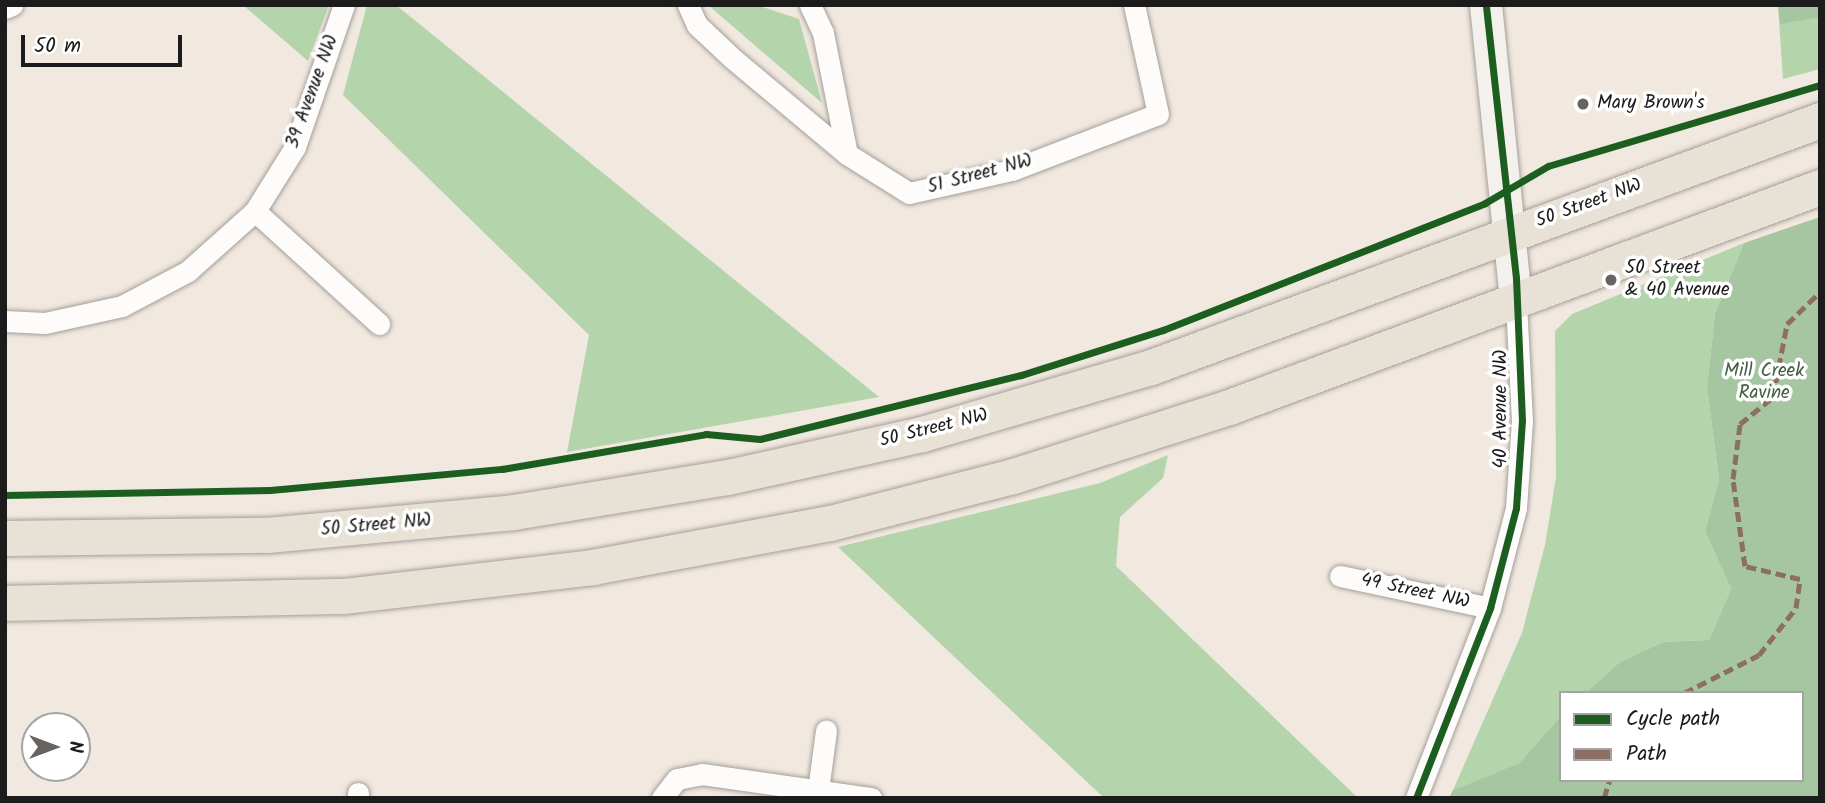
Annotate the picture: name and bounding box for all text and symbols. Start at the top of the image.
scale bar [24,21,186,65]
text: 50 m [34,30,81,63]
street label: 39 Avenue NW [282,32,344,152]
place label: Mary Brown's [1597,93,1704,115]
marker: Mary Brown's [1575,96,1591,112]
street label: 51 Street NW [925,150,1035,200]
street label: 50 Street NW [1533,174,1645,234]
place label: 50 Street & 40 Avenue [1625,258,1730,302]
marker: 50 Street & 40 Avenue [1603,272,1619,288]
street label: 40 Avenue NW [1491,350,1513,468]
park label: Mill Creek Ravine [1724,361,1804,405]
street label: 50 Street NW [877,405,991,453]
street label: 50 Street NW [320,510,432,542]
street label: 49 Street NW [1358,569,1472,615]
legend [1559,691,1804,782]
text: Cycle path [1626,703,1720,736]
north arrow [21,712,91,782]
text: Path [1626,738,1667,771]
text: N [60,741,90,753]

